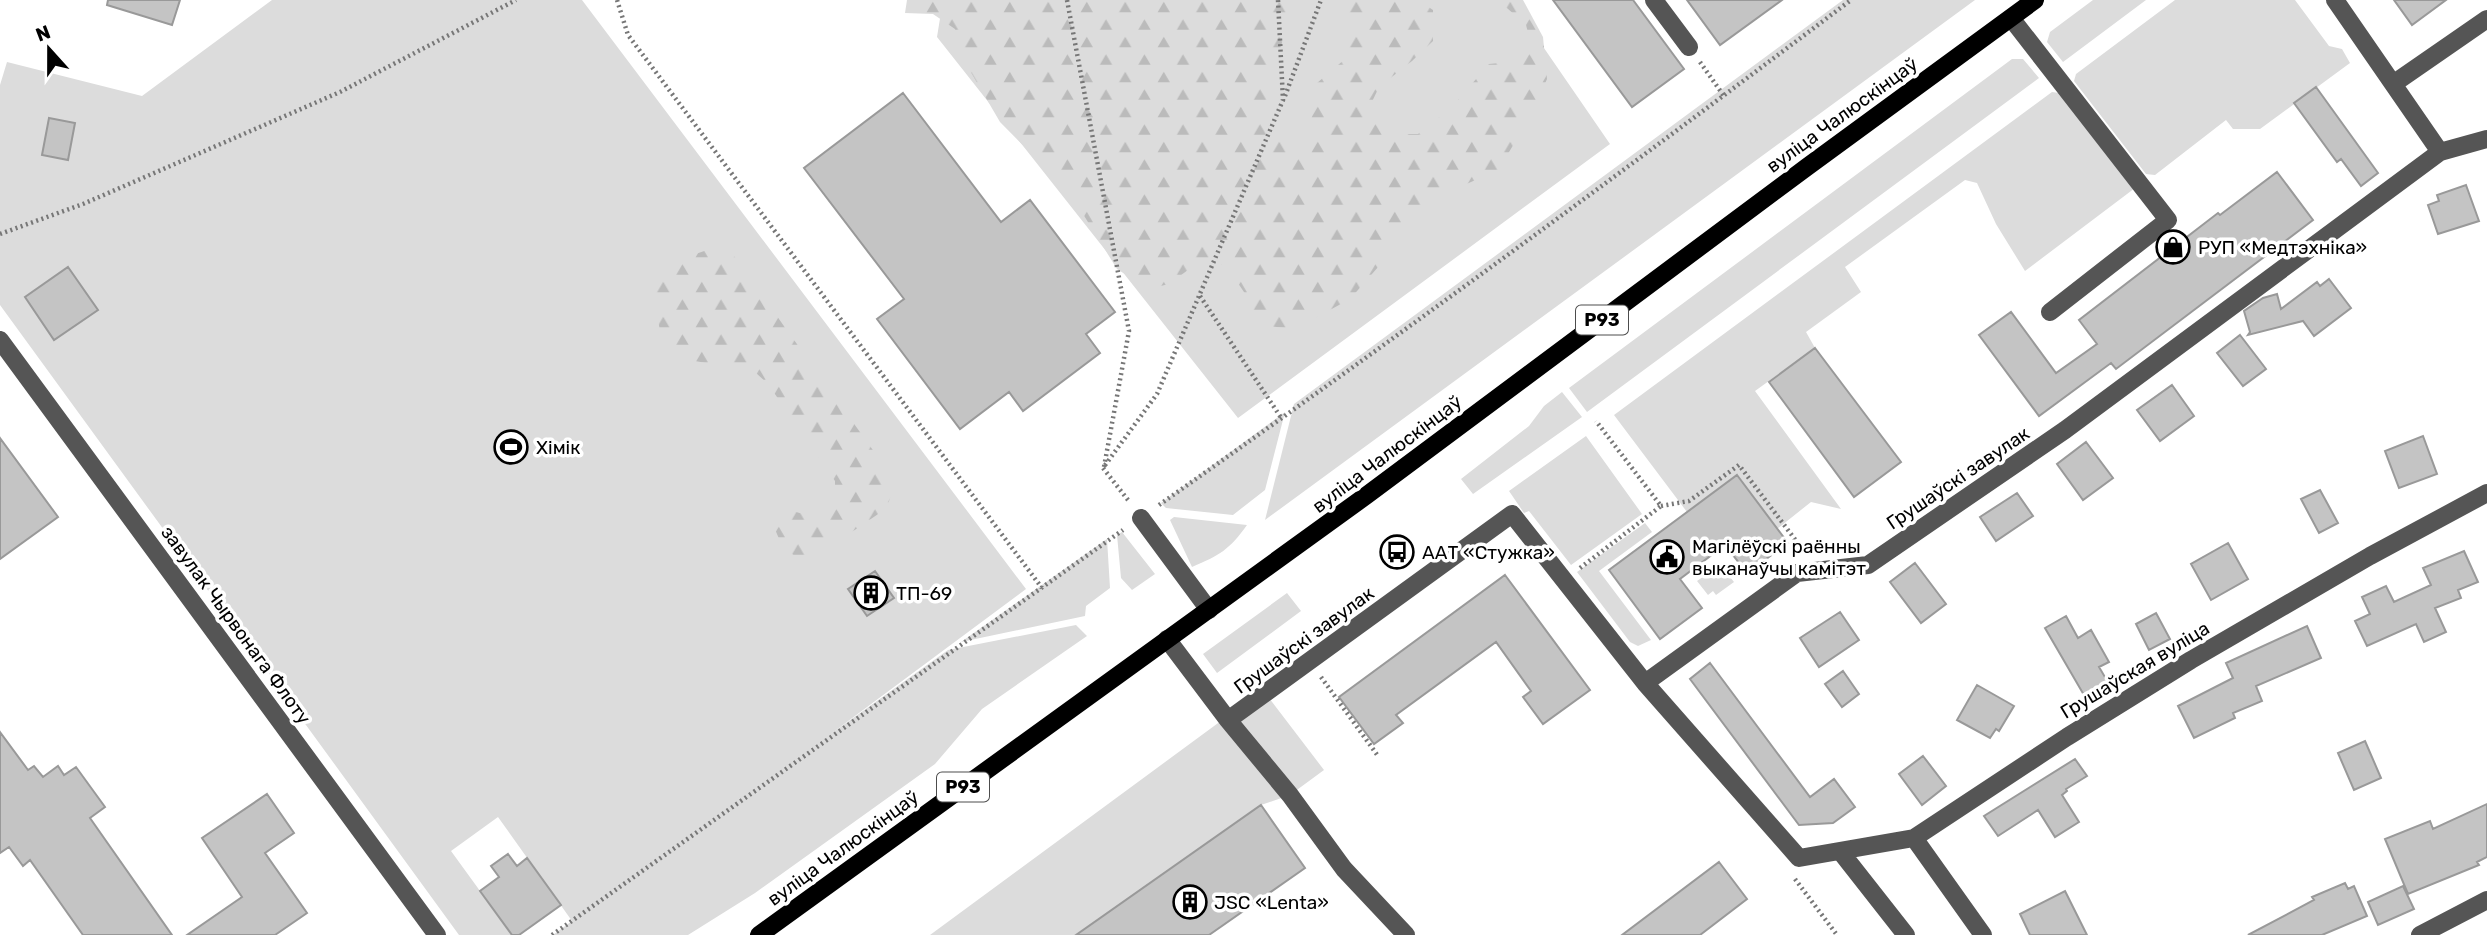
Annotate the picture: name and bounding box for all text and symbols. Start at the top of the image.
north arrow [14,14,84,84]
text: N [33,20,54,47]
street label: вуліца Чалюскінцаў [1762,52,1922,178]
shop icon: РУП «Медтэхніка» [2154,228,2192,266]
place label: РУП «Медтэхніка» [2198,236,2367,259]
road number: Р93 [1576,306,1628,334]
street label: вуліца Чалюскінцаў [1308,390,1466,518]
street label: Грушаўскі завулак [1882,422,2034,534]
sports icon: Хімік [492,428,530,466]
place label: Хімік [536,436,580,459]
street label: завулак Чырвонага Флоту [156,521,316,729]
bus stop icon: ААТ «Стужка» [1378,533,1416,571]
place label: Магілёўскі раённы выканаўчы камітэт [1692,535,1866,580]
public building icon: Магілёўскі раённы выканаўчы камітэт [1648,538,1686,576]
place label: ААТ «Стужка» [1422,541,1555,564]
building icon: ТП-69 [852,574,890,612]
street label: Грушаўскі завулак [1229,581,1379,699]
place label: ТП-69 [896,582,952,605]
street label: Грушаўская вуліца [2056,616,2214,724]
road number: Р93 [937,772,989,802]
street label: вуліца Чалюскінцаў [763,785,923,911]
building icon: JSC «Lenta» [1171,883,1209,921]
place label: JSC «Lenta» [1214,891,1329,914]

